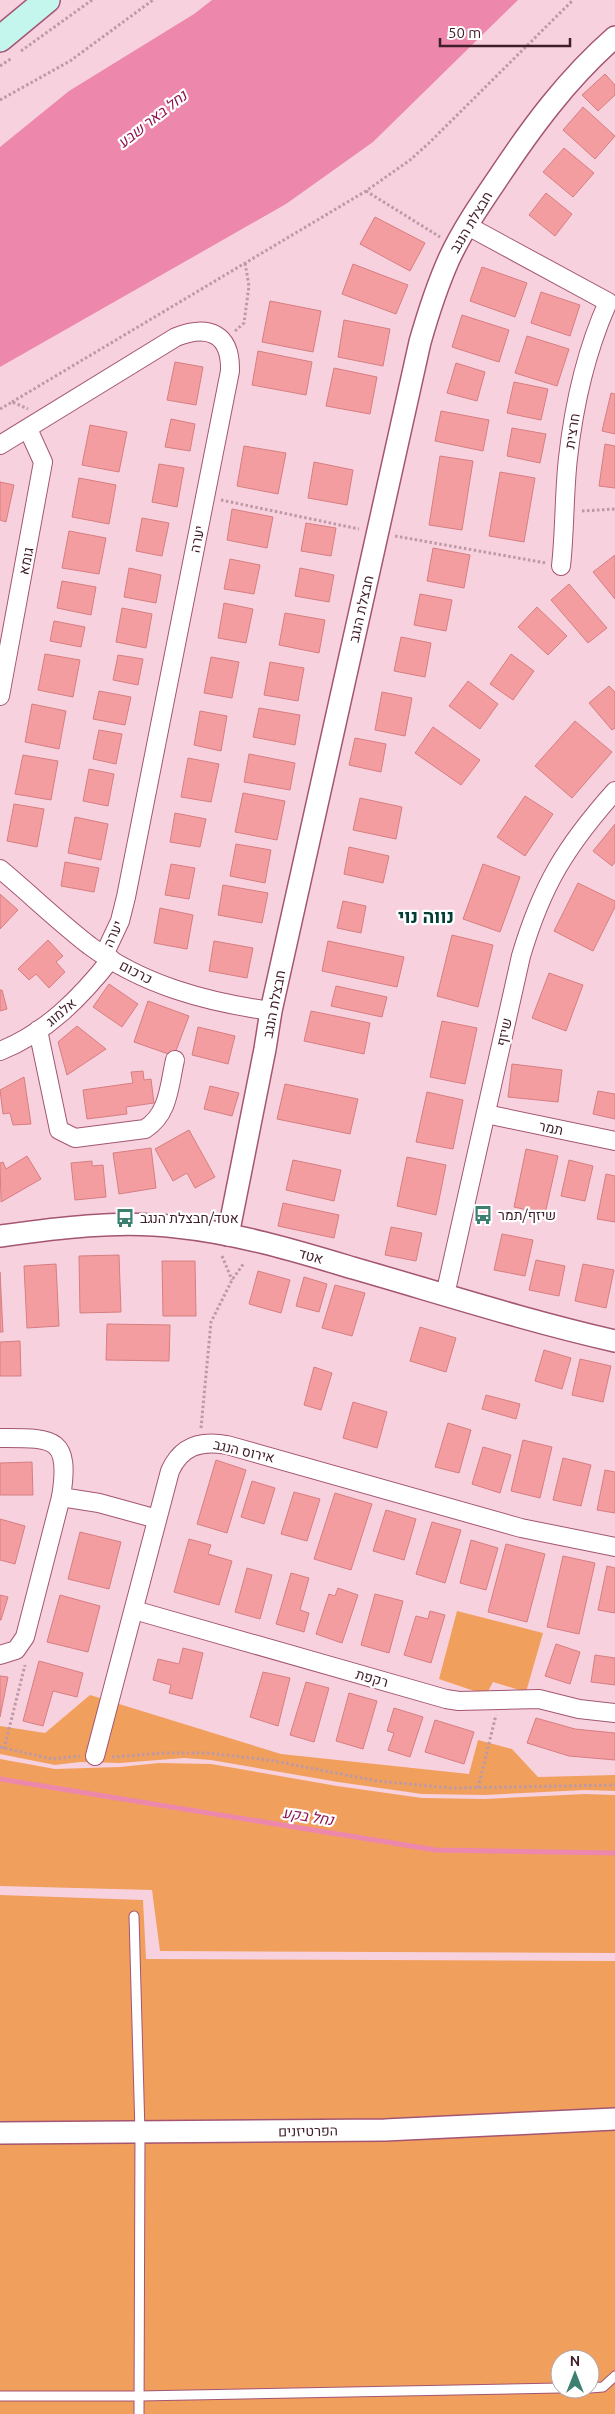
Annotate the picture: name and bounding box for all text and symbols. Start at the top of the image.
scale bar [440,15,570,47]
text: 50 m [448,24,481,41]
water label: נחל באר שבע [114,86,191,151]
street label: חבצלת הנגב [446,188,496,256]
street label: חרצית [561,412,583,450]
street label: יערה [187,524,207,554]
street label: גומא [16,546,36,576]
street label: חבצלת הנגב [345,574,377,644]
district label: נווה נוי [398,905,454,927]
street label: יערה [100,918,126,950]
street label: כרכום [117,957,155,987]
street label: חבצלת הנגב [260,969,288,1039]
street label: אלמוג [43,995,79,1029]
street label: שיזף [493,1016,515,1048]
street label: תמר [537,1118,565,1138]
bus stop icon: שיזף/תמר [472,1204,494,1226]
bus stop icon: אטד/חבצלת הנגב [114,1207,136,1229]
place label: שיזף/תמר [498,1207,556,1223]
place label: אטד/חבצלת הנגב [140,1210,239,1226]
street label: אטד [297,1245,325,1267]
street label: אירוס הנגב [212,1436,276,1466]
street label: רקפת [354,1666,390,1690]
water label: נחל בקע [281,1804,336,1830]
street label: הפרטיזנים [278,2122,338,2140]
north arrow [550,2349,600,2399]
text: N [570,2353,580,2369]

